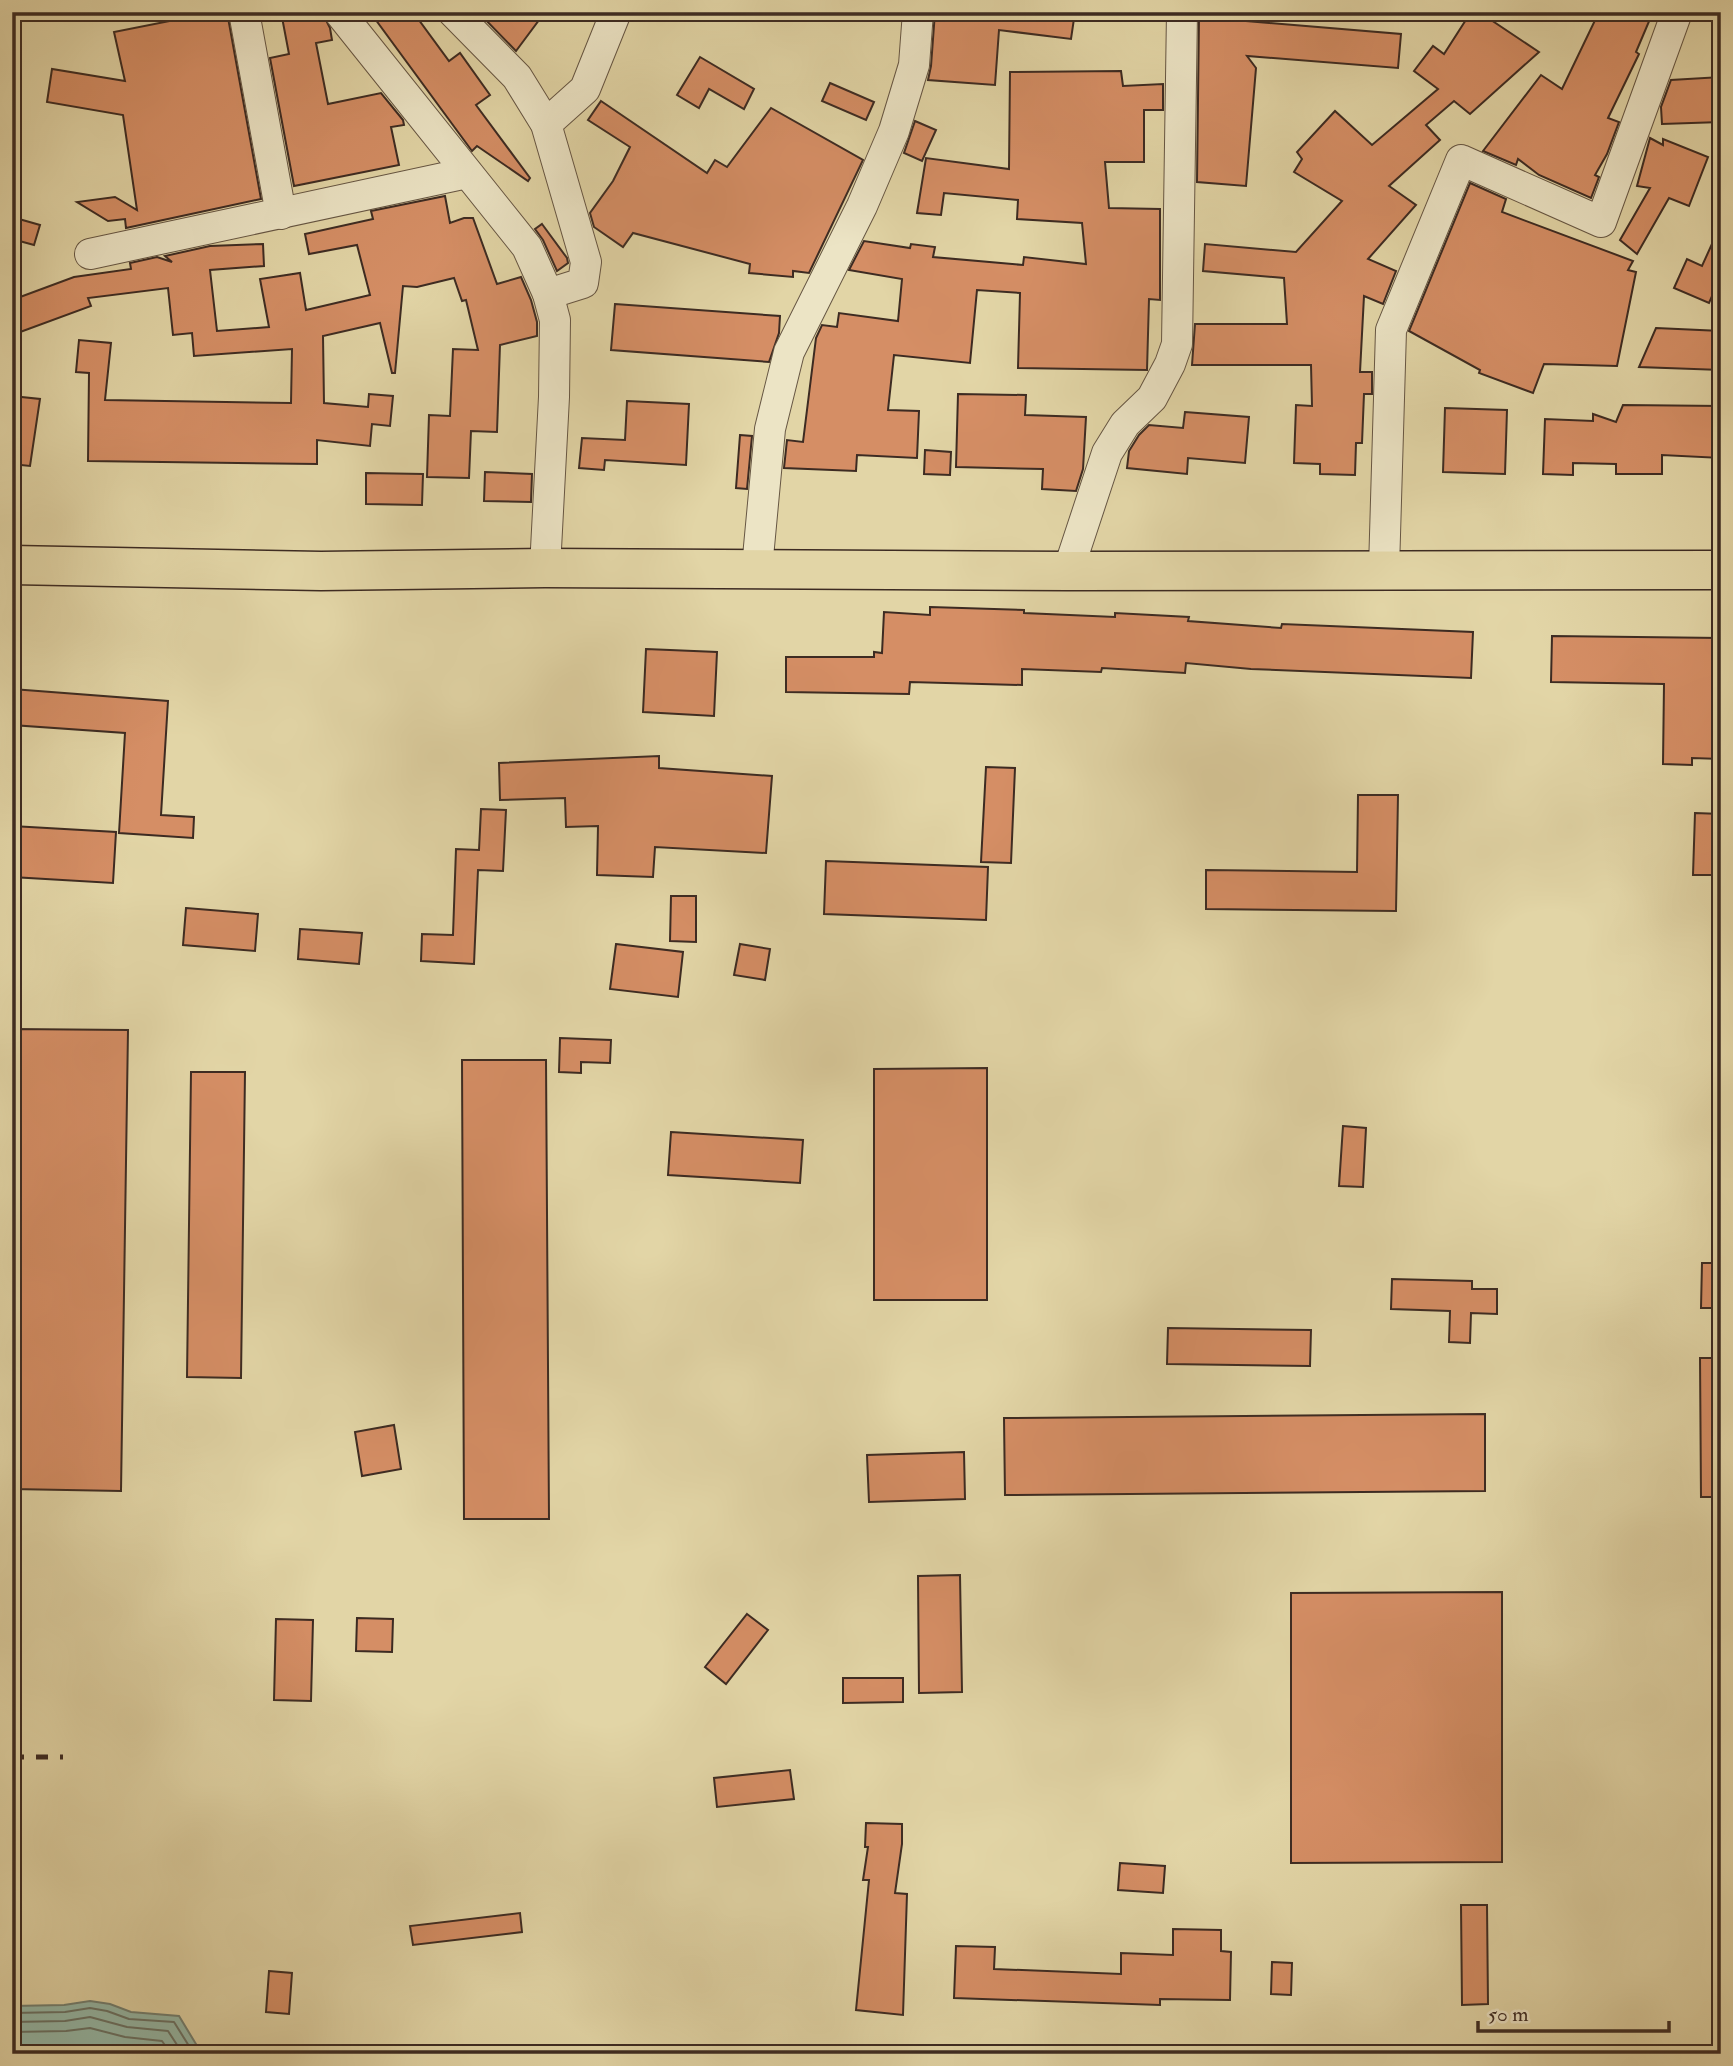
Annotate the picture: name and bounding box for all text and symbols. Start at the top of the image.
scale bar [1478,1989,1668,2033]
text: 50 m [1488,2001,1529,2028]

